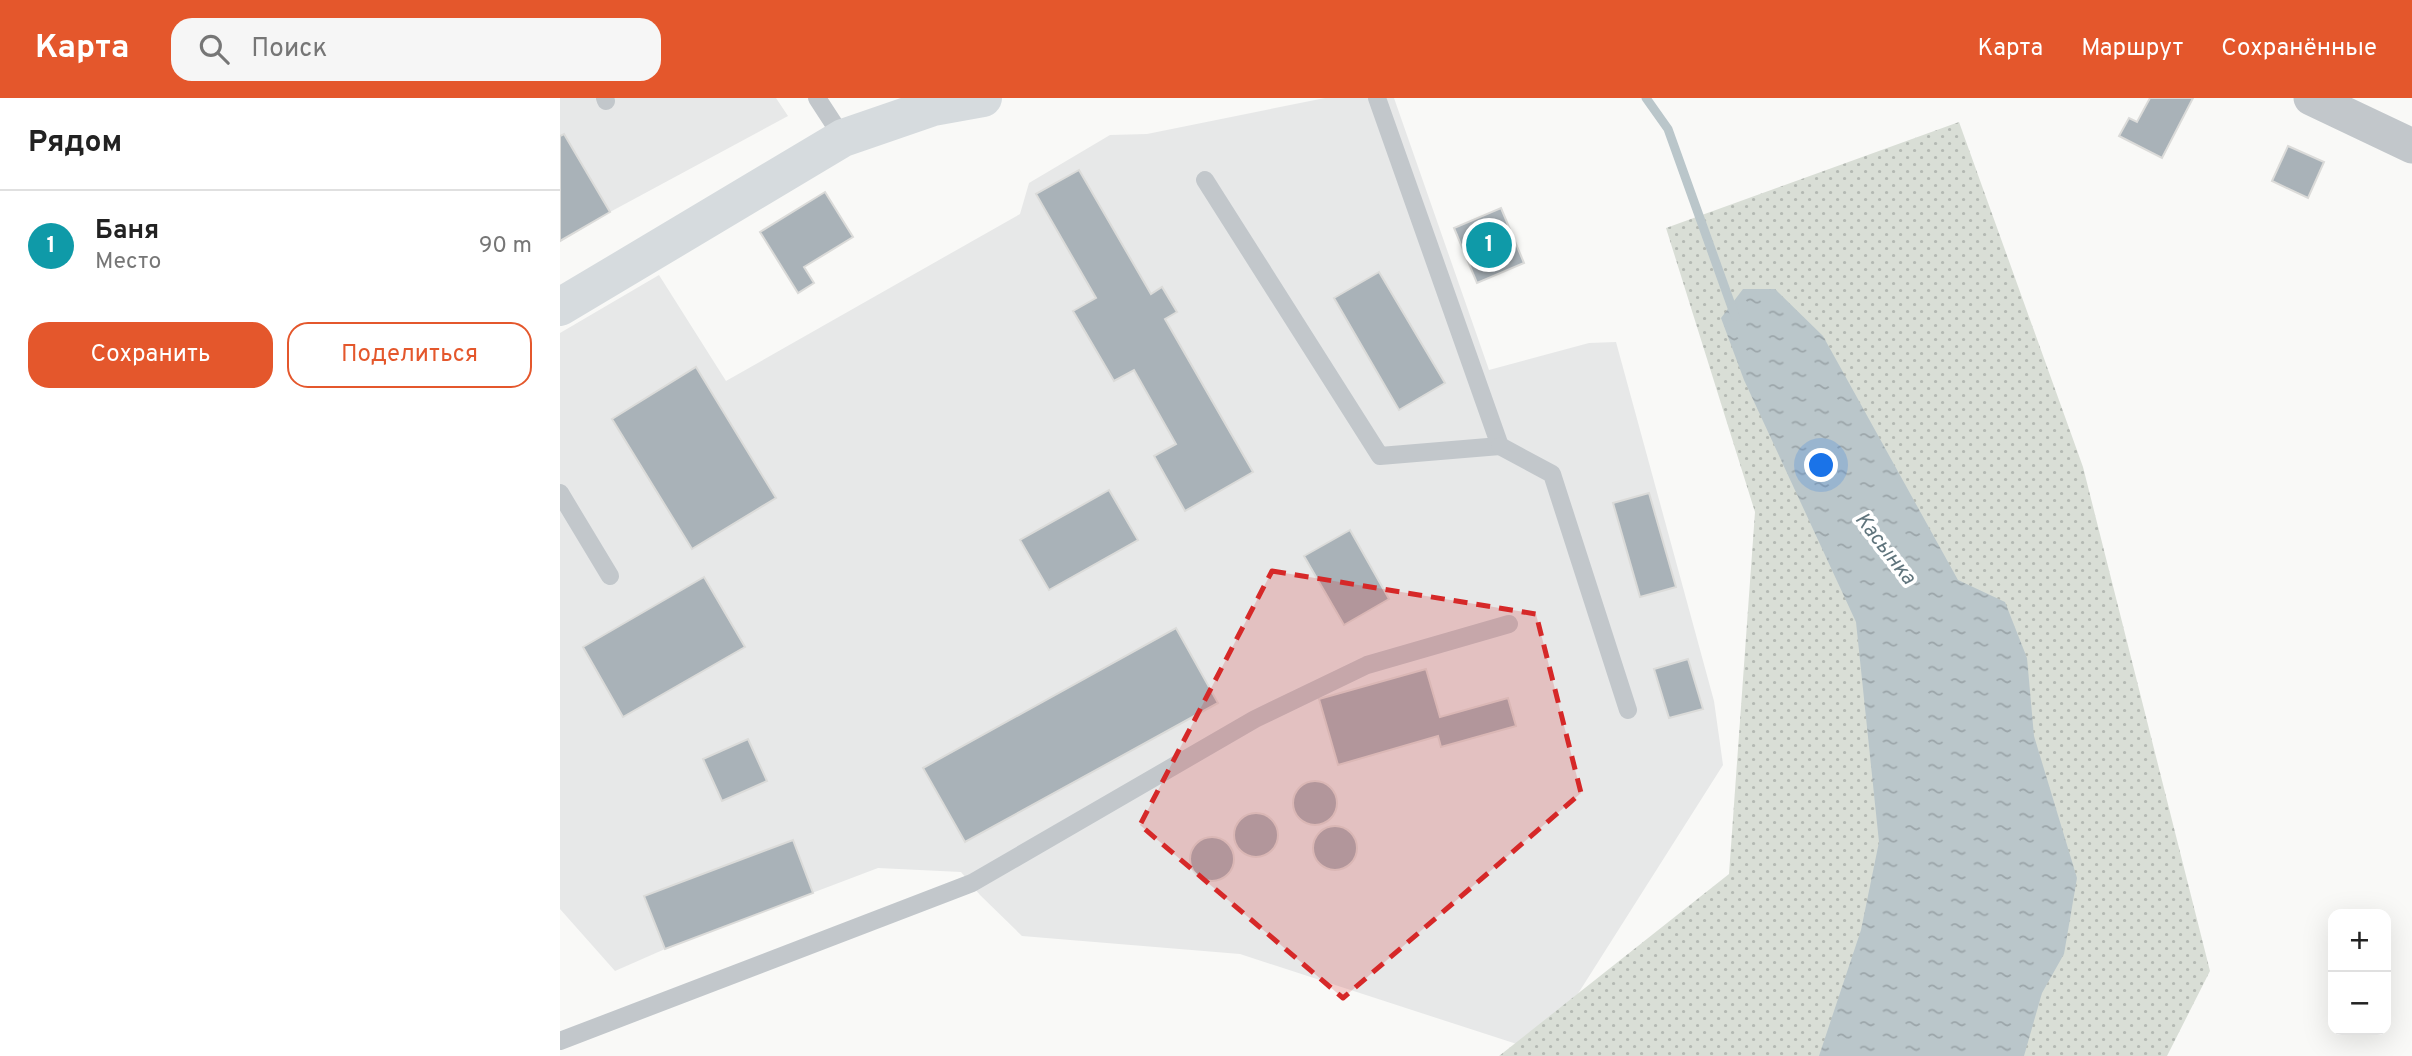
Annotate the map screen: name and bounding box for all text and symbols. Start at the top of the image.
search box [171,18,661,81]
text: Карта [35,28,129,70]
icon: search [195,30,233,68]
text: Поиск [251,33,327,66]
text: Карта [1977,34,2043,64]
text: Маршрут [2081,34,2183,64]
text: Сохранённые [2221,34,2377,64]
text: Рядом [28,125,122,162]
text: Баня [95,215,159,248]
pin: 1 [1466,219,1512,271]
text: 1 [46,232,56,261]
text: 90 m [479,232,532,261]
text: Место [95,248,161,277]
button: Сохранить [28,322,273,388]
button: Поделиться [287,322,532,388]
your location [1804,448,1838,482]
water label: Касынка [1848,507,1922,591]
map controls [2328,909,2391,1035]
button: + [2328,909,2391,972]
button: − [2328,972,2391,1035]

